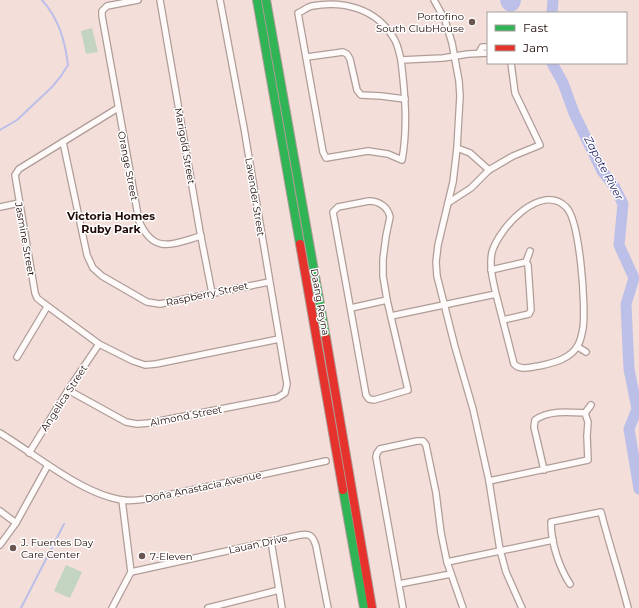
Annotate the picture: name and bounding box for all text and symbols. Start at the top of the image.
place label: Portofino South ClubHouse [376,10,464,35]
legend [487,12,627,64]
marker: Portofino South ClubHouse [467,17,477,27]
text: Fast [523,20,548,35]
text: Jam [522,40,549,55]
street label: Marigold Street [172,107,198,185]
street label: Orange Street [115,130,141,202]
water label: Zapote River [581,133,627,203]
street label: Lavender Street [242,157,268,237]
street label: Jasmine Street [12,200,38,277]
district label: Victoria Homes Ruby Park [66,209,155,236]
street label: Daang Reyna [308,268,332,336]
street label: Raspberry Street [165,279,249,309]
street label: Angelica Street [38,362,90,434]
street label: Almond Street [149,403,223,429]
street label: Doña Anastacia Avenue [144,468,262,506]
street label: Lauan Drive [227,531,289,557]
place label: J. Fuentes Day Care Center [20,536,94,561]
marker: J. Fuentes Day Care Center [8,543,18,553]
place label: 7-Eleven [150,550,193,563]
marker: 7-Eleven [137,551,147,561]

